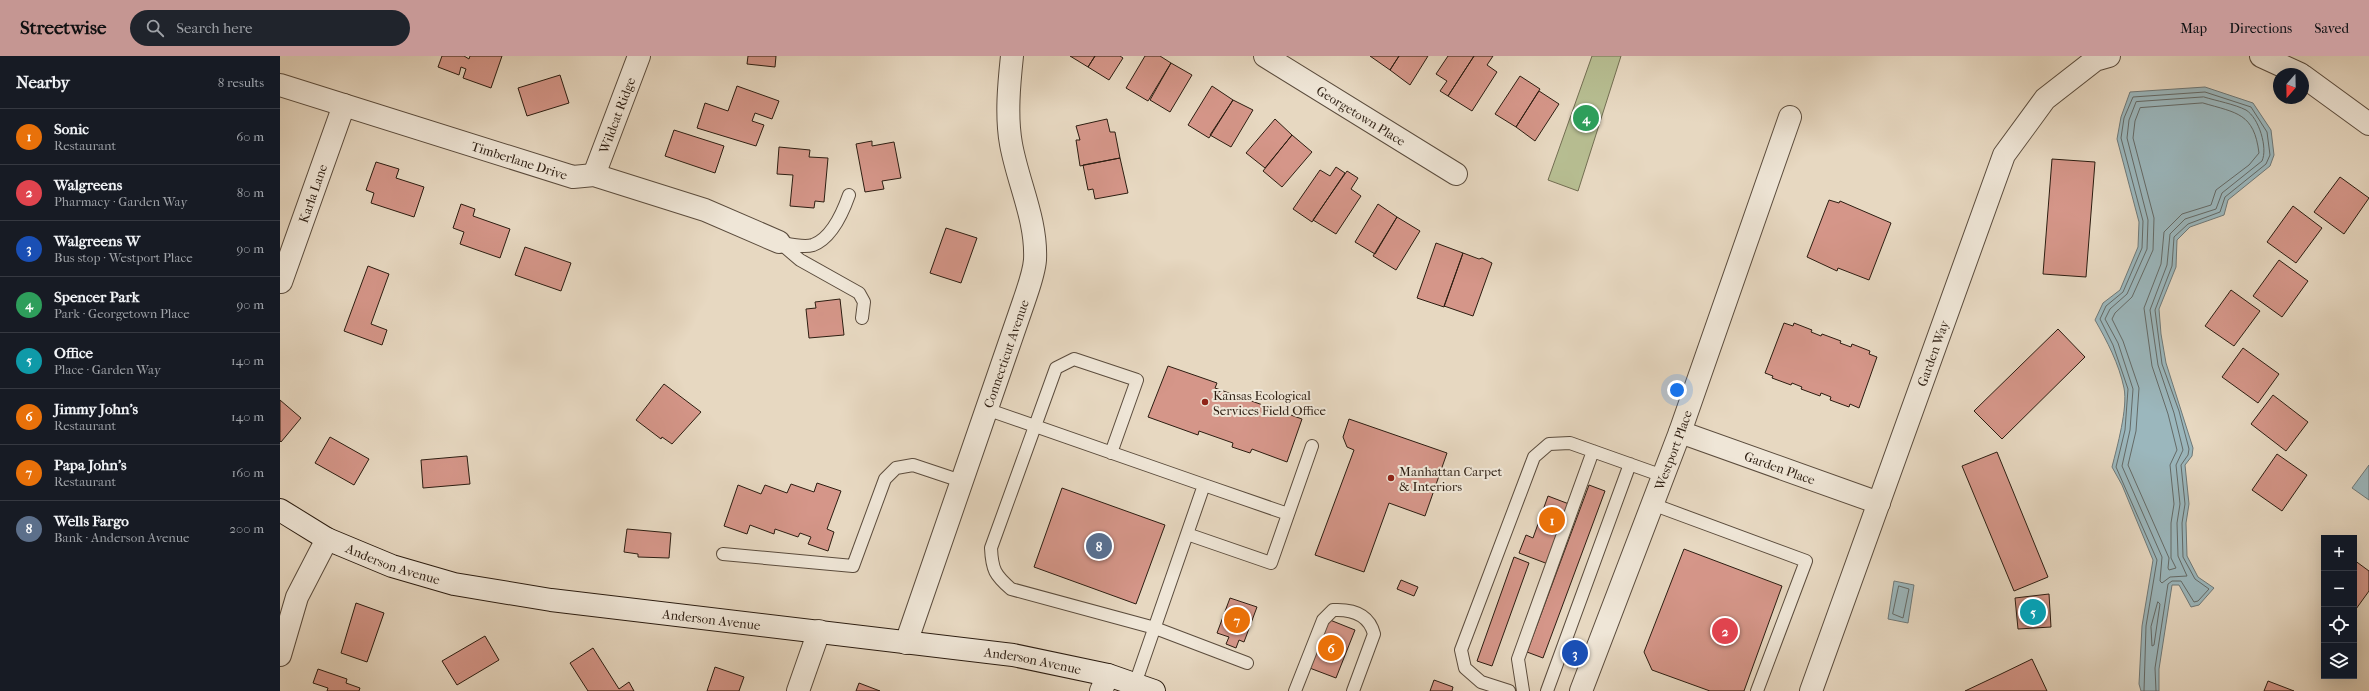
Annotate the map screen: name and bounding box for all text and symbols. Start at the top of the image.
search box [130,10,410,46]
text: Streetwise [20,17,106,39]
icon: search [144,17,166,39]
text: Search here [176,19,252,37]
text: Map [2180,20,2207,37]
text: Directions [2229,20,2292,37]
text: Saved [2314,20,2349,37]
north arrow [2273,68,2309,104]
text: Nearby [16,72,70,92]
text: 8 results [218,75,264,90]
street label: Wildcat Ridge [595,75,638,156]
street label: Georgetown Place [1314,82,1409,149]
pin: 4 [1573,103,1599,133]
text: Sonic [54,120,89,138]
text: 1 [27,129,31,144]
text: 60 m [236,129,264,144]
text: Restaurant [54,138,116,153]
street label: Timberlane Drive [470,138,570,182]
street label: Karla Lane [295,162,330,225]
text: Walgreens [54,176,122,194]
text: 2 [26,185,32,200]
text: 80 m [237,185,264,200]
text: Pharmacy · Garden Way [54,194,187,209]
text: Walgreens W [54,232,140,250]
text: 3 [26,241,32,256]
text: 90 m [236,241,264,256]
text: Bus stop · Westport Place [54,250,193,265]
text: Spencer Park [54,288,139,306]
text: 4 [25,297,33,312]
text: 90 m [236,297,264,312]
street label: Connecticut Avenue [980,297,1032,410]
text: Park · Georgetown Place [54,306,190,321]
street label: Garden Way [1914,317,1952,388]
text: Office [54,344,93,362]
text: 5 [26,353,32,368]
text: 140 m [231,353,264,368]
text: Place · Garden Way [54,362,161,377]
your location [1667,380,1687,400]
place label: Kansas Ecological Services Field Office [1213,388,1327,418]
marker: Kansas Ecological Services Field Office [1200,397,1210,407]
text: Jimmy John's [54,400,138,418]
street label: Westport Place [1651,408,1695,493]
text: 6 [25,409,33,424]
text: 140 m [231,409,264,424]
text: Restaurant [54,418,116,433]
street label: Garden Place [1742,448,1818,487]
text: Papa John's [54,456,127,474]
place label: Manhattan Carpet & Interiors [1399,464,1503,494]
text: 7 [26,465,32,480]
text: 160 m [232,465,264,480]
marker: Manhattan Carpet & Interiors [1386,473,1396,483]
text: Restaurant [54,474,116,489]
pin: 1 [1539,505,1565,535]
text: Wells Fargo [54,512,129,530]
text: 8 [26,521,32,536]
text: 200 m [229,521,264,536]
text: Bank · Anderson Avenue [54,530,189,545]
pin: 8 [1086,531,1112,561]
map controls [2321,535,2357,679]
button: + [2321,535,2357,571]
street label: Anderson Avenue [343,540,442,587]
button: − [2321,571,2357,607]
pin: 5 [2020,597,2046,627]
pin: 7 [1224,605,1250,635]
street label: Anderson Avenue [661,606,762,632]
button: locate [2321,607,2357,643]
pin: 2 [1712,616,1738,646]
pin: 6 [1318,633,1344,663]
pin: 3 [1562,638,1588,668]
button: layers [2321,643,2357,679]
street label: Anderson Avenue [982,644,1083,677]

